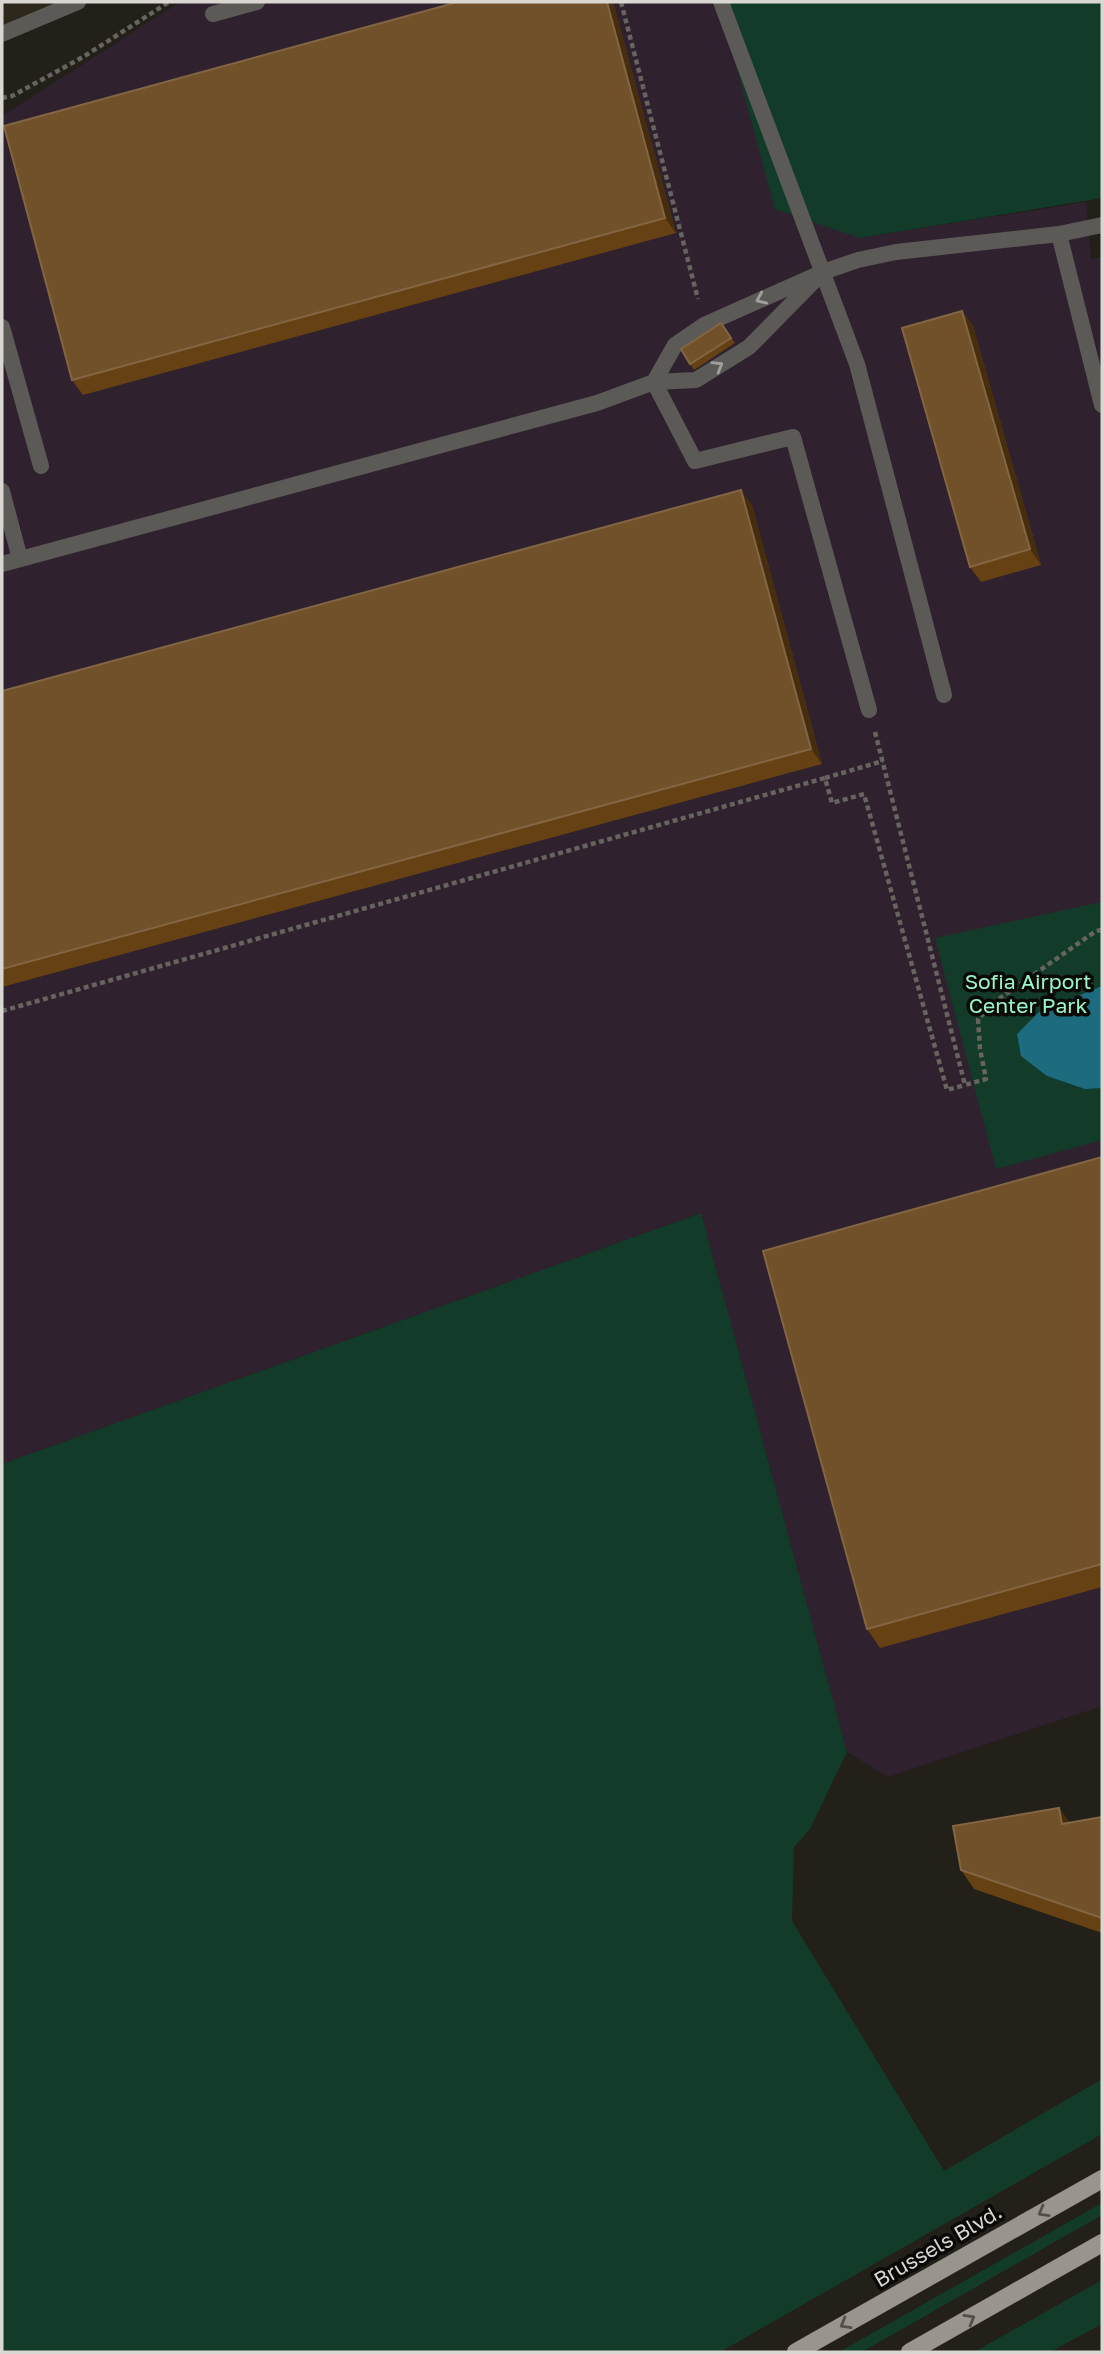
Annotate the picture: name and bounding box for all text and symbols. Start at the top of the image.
one-way arrow [755,291,767,305]
one-way arrow [710,362,723,375]
park label: Sofia Airport Center Park [965,968,1091,1018]
street label: Brussels Blvd. [869,2198,1006,2292]
one-way arrow [1038,2204,1050,2217]
one-way arrow [962,2314,975,2327]
one-way arrow [840,2316,853,2329]

